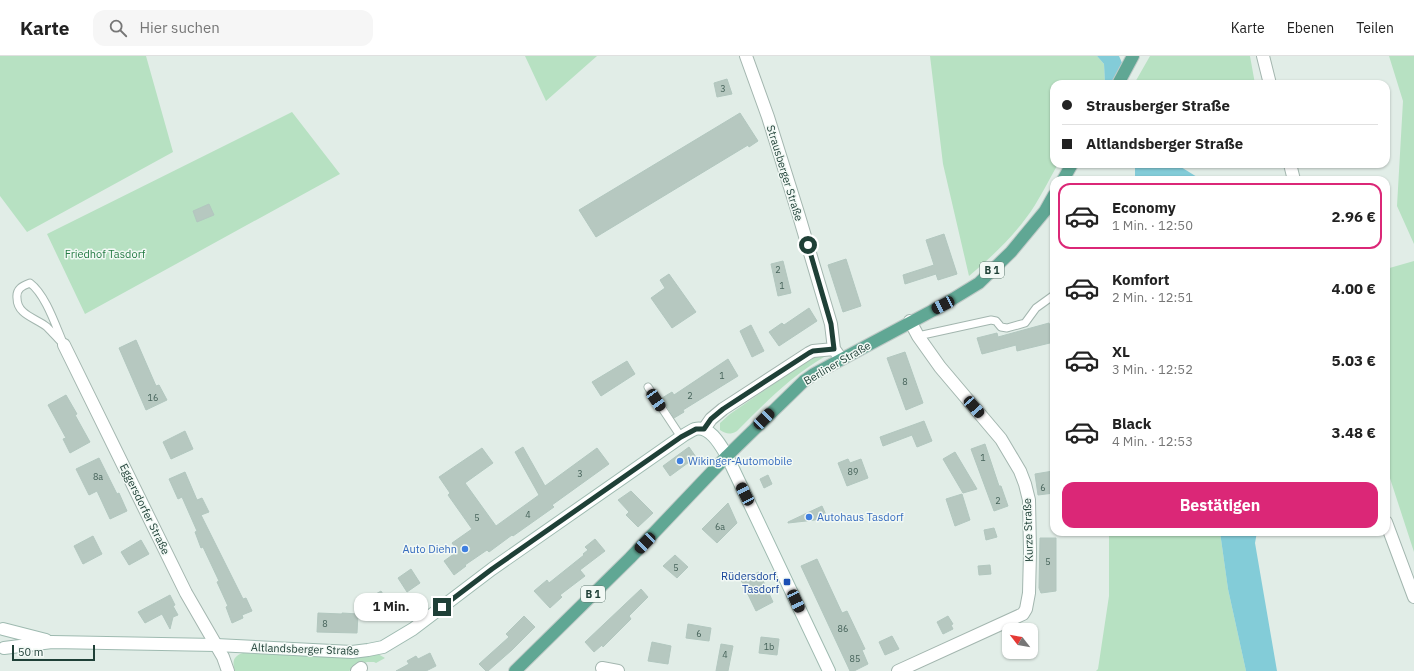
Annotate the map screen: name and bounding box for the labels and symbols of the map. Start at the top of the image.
house number: 3 [720,83,726,94]
street label: Strausberger Straße [764,123,806,223]
route start [799,236,817,254]
park label: Friedhof Tasdorf [65,247,146,261]
road number: B 1 [980,262,1004,278]
house number: 2 [775,264,781,275]
house number: 1 [779,280,785,291]
car [930,294,956,316]
street label: Berliner Straße [801,338,873,388]
house number: 1 [719,370,725,381]
house number: 8 [902,376,908,387]
car [644,387,668,413]
house number: 2 [687,390,693,401]
house number: 16 [148,392,158,403]
car [962,394,986,420]
car [751,406,777,432]
house number: 1 [980,452,986,463]
place label: Wikinger-Automobile [688,454,792,468]
marker: Wikinger-Automobile [675,456,685,466]
street label: Eggersdorfer Straße [117,461,173,557]
house number: 89 [848,466,858,477]
house number: 3 [577,468,583,479]
house number: 8a [93,471,103,482]
car [734,481,756,507]
house number: 6 [1040,482,1046,493]
house number: 2 [995,495,1001,506]
street label: Kurze Straße [1020,498,1036,562]
house number: 4 [525,509,531,520]
place label: Autohaus Tasdorf [817,510,904,524]
house number: 5 [474,512,480,523]
marker: Autohaus Tasdorf [804,512,814,522]
house number: 6a [715,521,725,532]
car [632,530,658,556]
place label: Auto Diehn [402,542,457,556]
marker: Auto Diehn [460,544,470,554]
house number: 5 [1045,556,1051,567]
house number: 5 [673,562,679,573]
place label: Rüdersdorf, Tasdorf [721,569,779,596]
marker: Rüdersdorf, Tasdorf [782,577,792,587]
road number: B 1 [581,586,605,602]
car [785,588,807,614]
callout: 1 Min. [354,593,428,621]
route end [433,598,451,616]
house number: 8 [322,618,328,629]
house number: 86 [838,623,848,634]
north arrow [1002,623,1038,659]
house number: 6 [696,628,702,639]
street label: Altlandsberger Straße [251,640,359,658]
house number: 1b [764,641,774,652]
scale bar [12,643,95,662]
house number: 4 [722,649,728,660]
house number: 85 [850,653,860,664]

